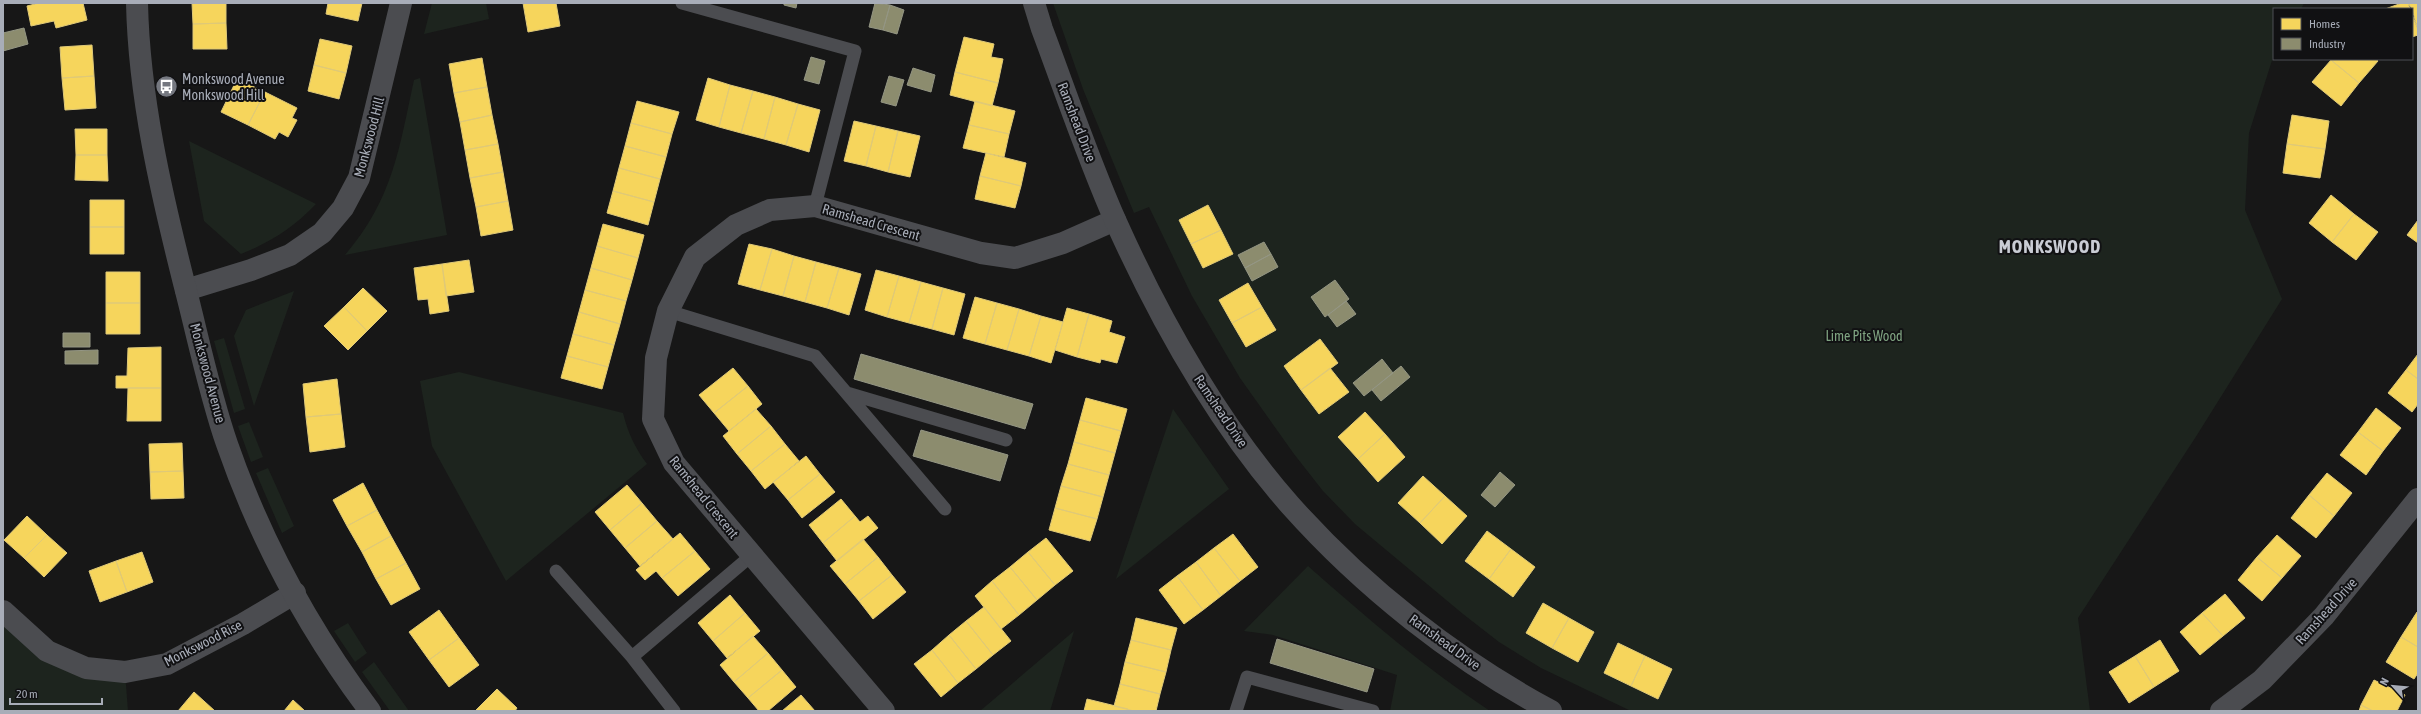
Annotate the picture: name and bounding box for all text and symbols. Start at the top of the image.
legend [2273,8,2413,60]
text: Homes [2309,17,2340,31]
text: Industry [2309,37,2346,51]
place label: Monkswood Avenue Monkswood Hill [182,71,285,103]
bus stop icon: Monkswood Avenue Monkswood Hill [154,74,180,100]
street label: Ramshead Drive [1054,80,1100,164]
street label: Monkswood Hill [351,95,387,179]
street label: Ramshead Crescent [820,200,922,244]
district label: MONKSWOOD [1999,236,2101,257]
street label: Monkswood Avenue [187,321,229,425]
park label: Lime Pits Wood [1825,328,1903,344]
street label: Ramshead Drive [1191,372,1251,450]
street label: Ramshead Crescent [666,453,742,541]
street label: Ramshead Drive [2292,574,2360,648]
street label: Ramshead Drive [1406,611,1484,673]
street label: Monkswood Rise [161,617,245,669]
north arrow [2373,666,2413,706]
text: N [2377,676,2391,687]
scale bar [10,680,102,706]
text: 20 m [16,687,38,701]

